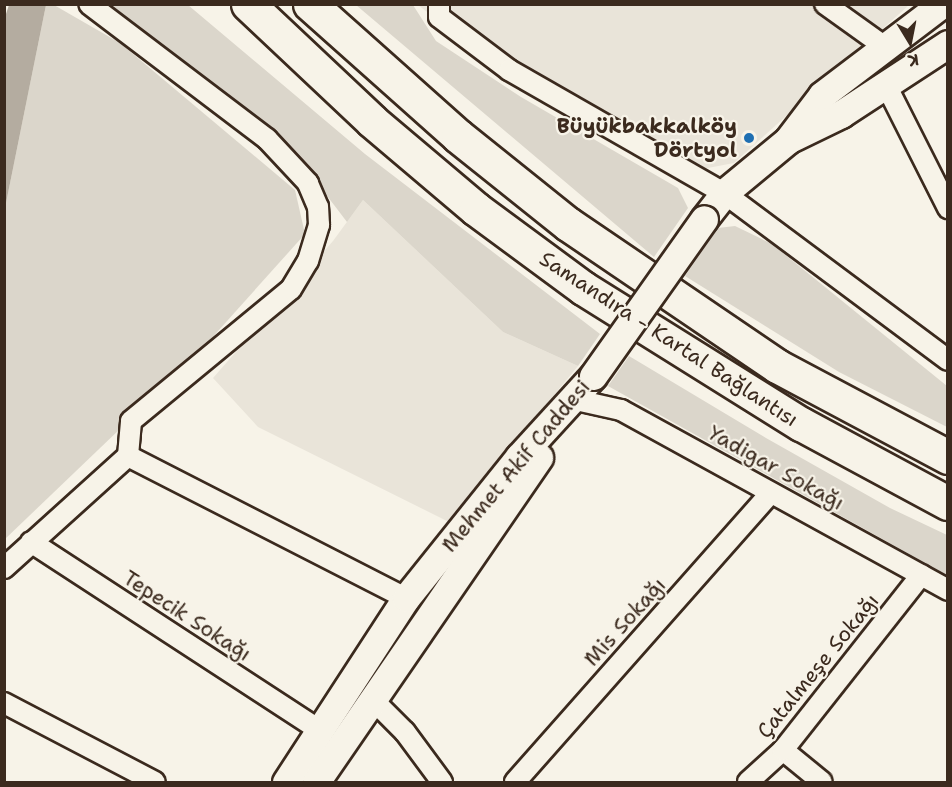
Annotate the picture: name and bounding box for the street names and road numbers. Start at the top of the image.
street label: Samandıra - Kartal Bağlantısı [535,246,803,432]
street label: Mehmet Akif Caddesi [437,375,595,557]
street label: Yadigar Sokağı [704,420,848,516]
street label: Tepecik Sokağı [118,565,256,667]
street label: Mis Sokağı [579,573,671,671]
street label: Çatalmeşe Sokağı [752,589,884,743]

